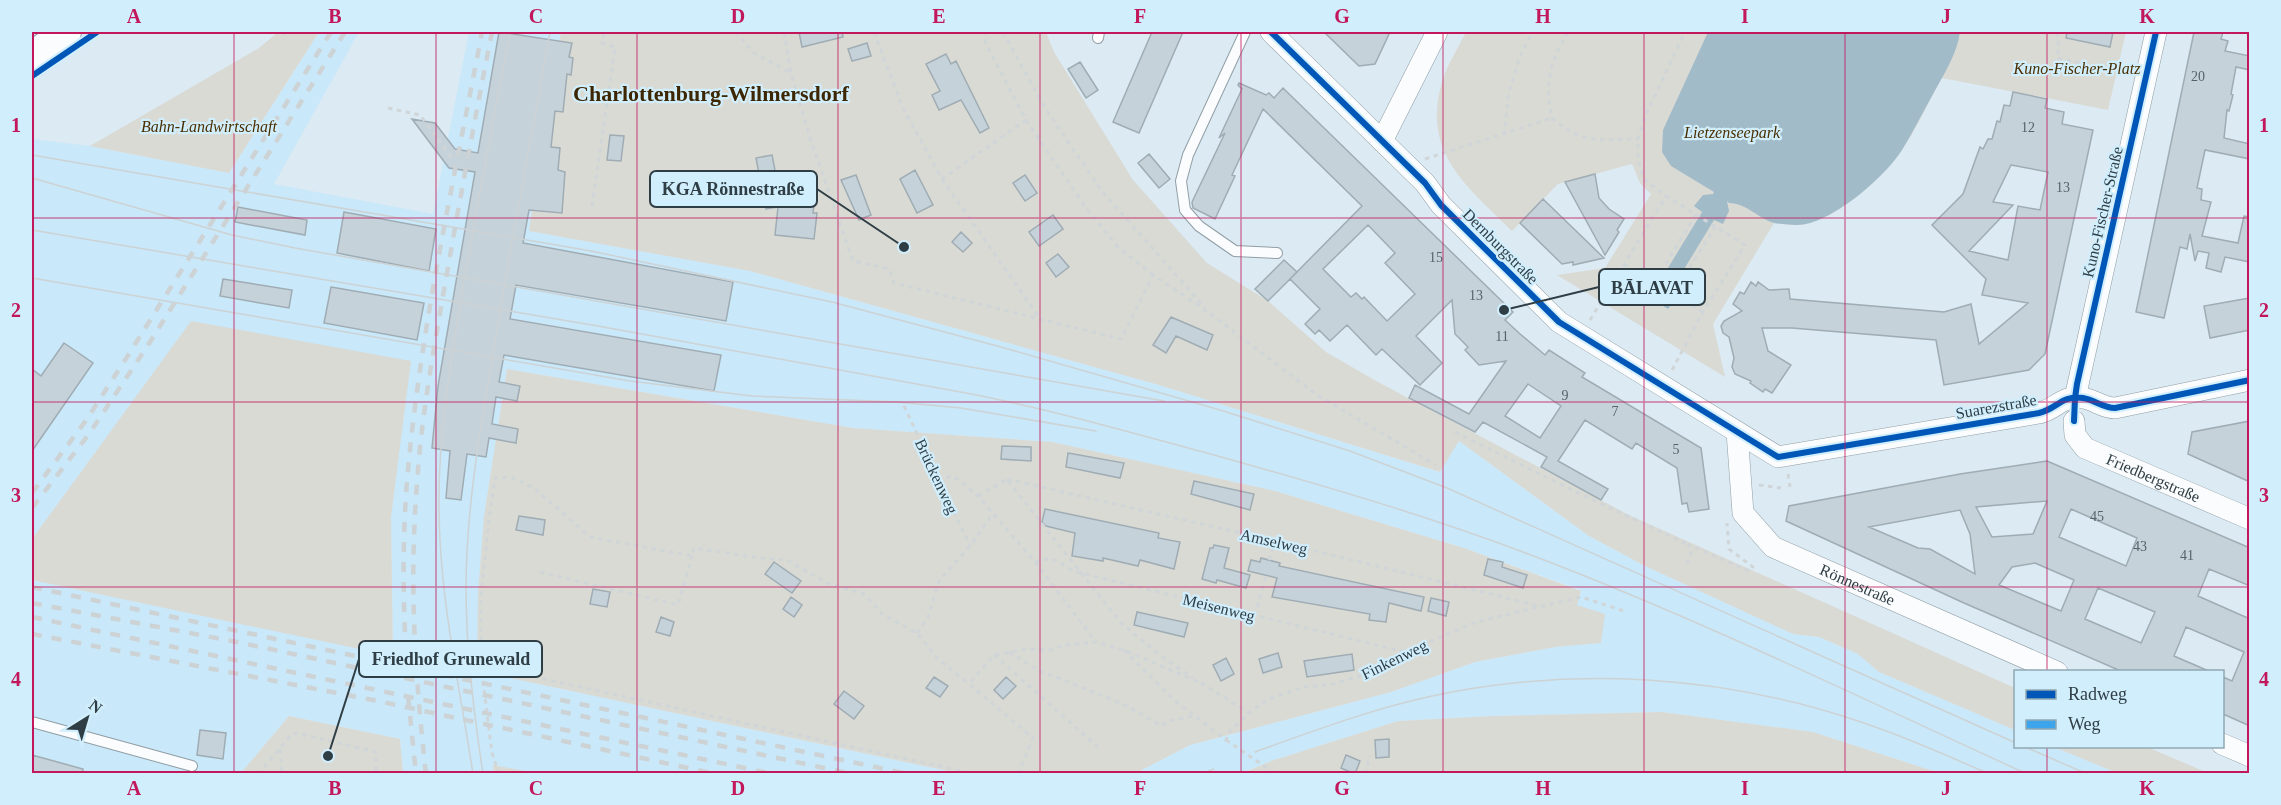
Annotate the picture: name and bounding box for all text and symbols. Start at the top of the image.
text: A [127,5,142,27]
text: B [328,5,342,27]
text: C [529,5,543,27]
text: D [731,5,745,27]
text: E [932,5,946,27]
text: F [1134,5,1146,27]
text: G [1334,5,1350,27]
text: H [1535,5,1551,27]
text: I [1741,5,1749,27]
text: J [1941,5,1951,27]
text: K [2139,5,2155,27]
park label: Kuno-Fischer-Platz [2013,60,2141,77]
house number: 20 [2191,69,2205,84]
district label: Charlottenburg-Wilmersdorf [573,81,850,106]
text: 1 [11,114,21,136]
text: 1 [2259,114,2269,136]
park label: Bahn-Landwirtschaft [141,118,278,136]
house number: 12 [2021,120,2035,135]
park label: Lietzenseepark [1683,124,1781,142]
street label: Kuno-Fischer-Straße [2079,145,2126,279]
callout: KGA Rönnestraße [650,171,817,207]
text: KGA Rönnestraße [662,179,804,199]
house number: 13 [2056,180,2070,195]
street label: Dernburgstraße [1459,205,1542,288]
house number: 15 [1429,250,1443,265]
callout: BĀLAVAT [1599,269,1705,305]
text: BĀLAVAT [1611,278,1693,298]
house number: 13 [1469,288,1483,303]
text: 2 [11,299,21,321]
text: 2 [2259,299,2269,321]
house number: 11 [1495,329,1509,344]
house number: 9 [1562,388,1569,403]
street label: Suarezstraße [1954,391,2038,422]
house number: 7 [1612,404,1619,419]
street label: Brückenweg [911,436,961,517]
house number: 5 [1673,442,1680,457]
street label: Friedbergstraße [2104,450,2203,506]
text: 3 [11,484,21,506]
text: 3 [2259,484,2269,506]
house number: 45 [2090,509,2104,524]
street label: Amselweg [1238,526,1309,558]
house number: 43 [2133,539,2147,554]
house number: 41 [2180,548,2194,563]
street label: Rönnestraße [1817,561,1897,609]
street label: Meisenweg [1181,590,1257,626]
street label: Finkenweg [1359,636,1430,684]
callout: Friedhof Grunewald [359,641,542,677]
text: Friedhof Grunewald [372,649,530,669]
text: 4 [11,668,21,690]
text: 4 [2259,668,2269,690]
legend [2014,670,2224,748]
text: Radweg [2068,684,2127,704]
north arrow [57,688,117,748]
text: N [86,696,106,717]
text: Weg [2068,714,2101,734]
text: A [127,777,142,799]
text: B [328,777,342,799]
text: C [529,777,543,799]
text: D [731,777,745,799]
text: E [932,777,946,799]
text: F [1134,777,1146,799]
text: G [1334,777,1350,799]
text: H [1535,777,1551,799]
text: I [1741,777,1749,799]
text: J [1941,777,1951,799]
text: K [2139,777,2155,799]

